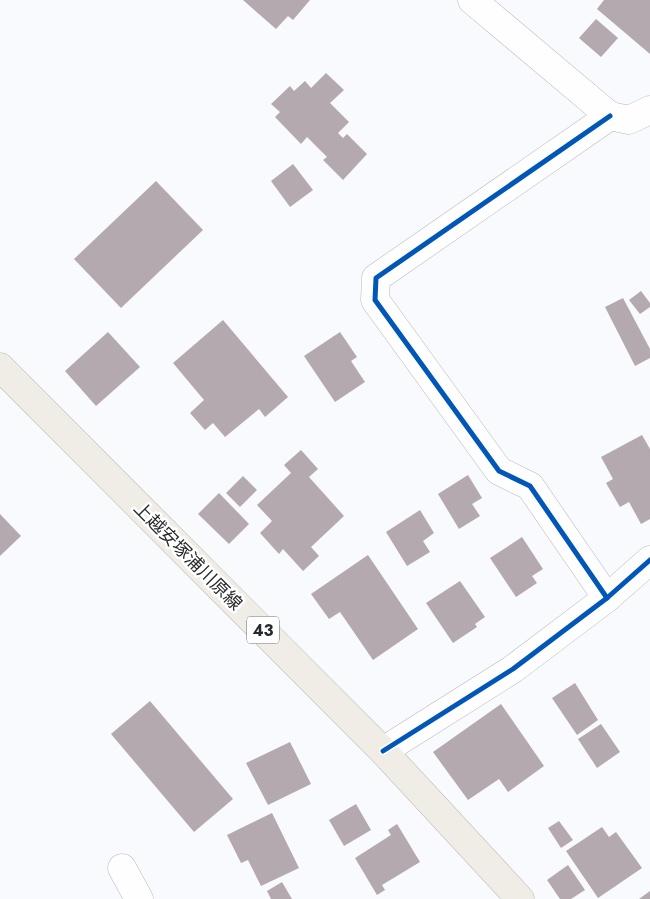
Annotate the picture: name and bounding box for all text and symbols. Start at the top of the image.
street label: 上越安塚浦川原線 [128,496,248,616]
road number: 43 [247,616,279,644]

